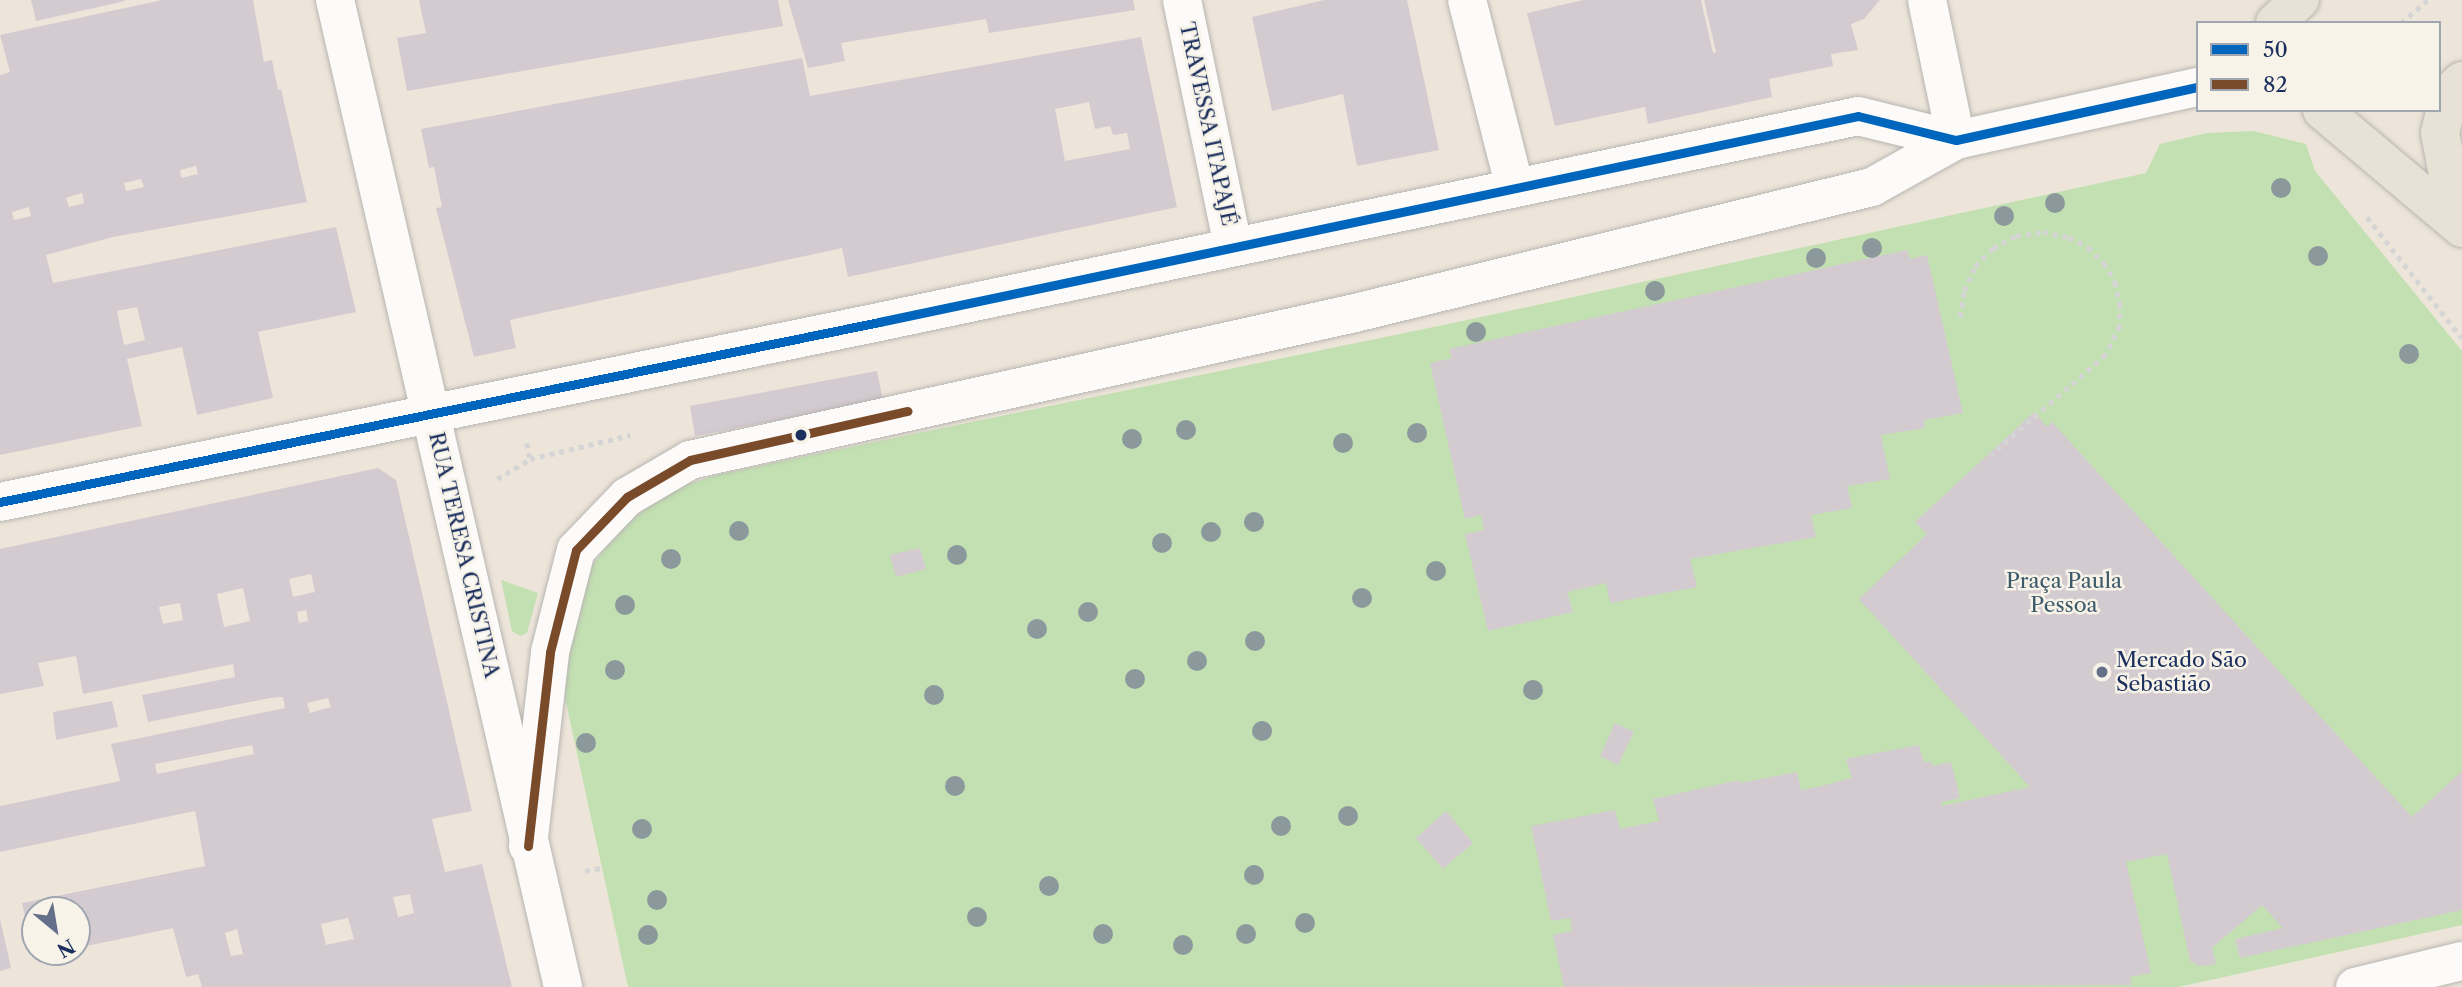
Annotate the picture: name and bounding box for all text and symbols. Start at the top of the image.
street label: TRAVESSA ITAPAJÉ [1174,19,1242,229]
legend [2196,21,2441,112]
text: 50 [2263,37,2288,62]
text: 82 [2263,72,2288,97]
unlabelled marker [794,428,808,442]
street label: RUA TERESA CRISTINA [423,429,505,681]
park label: Praça Paula Pessoa [2006,568,2122,618]
place label: Mercado São Sebastião [2116,647,2247,697]
marker: Mercado São Sebastião [2094,664,2110,680]
north arrow [21,896,91,966]
text: N [53,934,79,962]

